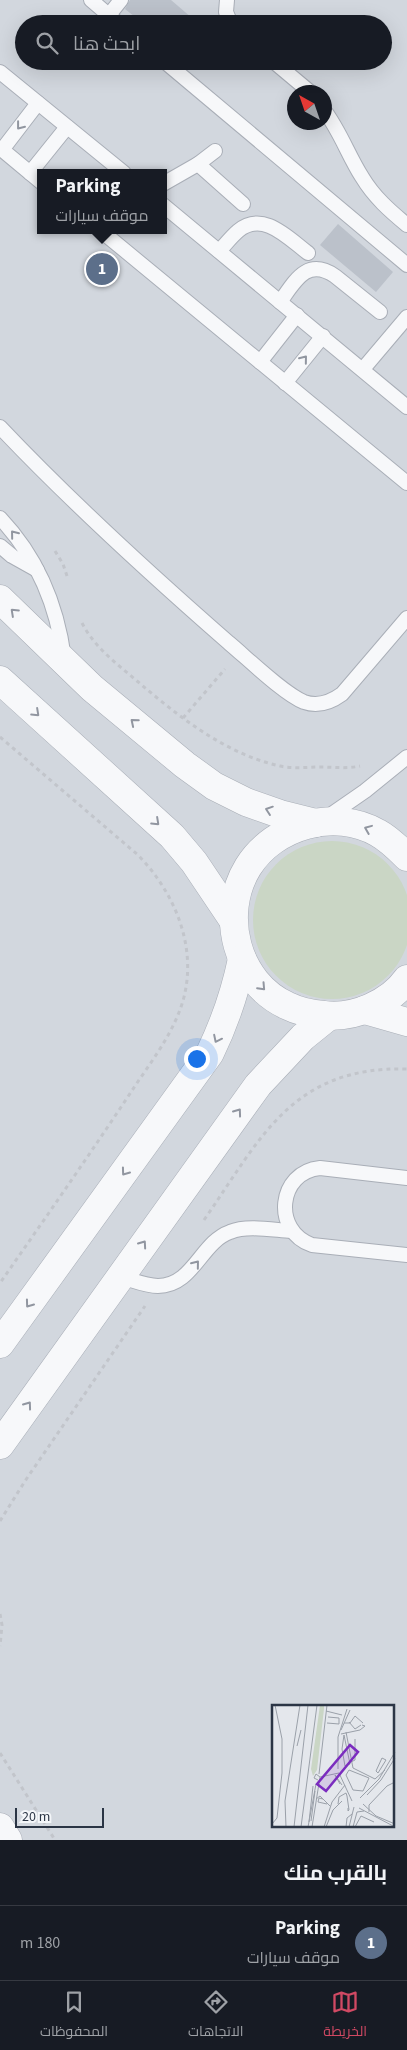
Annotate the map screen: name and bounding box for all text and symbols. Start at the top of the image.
search box [15,15,392,70]
icon: search [33,29,61,57]
text: ابحث هنا [73,31,140,58]
north arrow [287,85,332,130]
one-way arrow [17,120,25,129]
popup [37,169,167,234]
text: Parking [55,173,120,200]
text: موقف سيارات [55,205,149,227]
pin: 1 [86,250,118,288]
one-way arrow [298,356,307,365]
one-way arrow [11,530,20,540]
one-way arrow [11,609,20,618]
one-way arrow [30,707,39,716]
one-way arrow [130,719,139,728]
one-way arrow [265,806,274,816]
one-way arrow [151,816,160,825]
one-way arrow [364,824,373,835]
one-way arrow [256,982,265,991]
one-way arrow [213,1034,223,1043]
your location [184,1046,210,1072]
one-way arrow [232,1108,241,1118]
one-way arrow [122,1166,131,1176]
one-way arrow [137,1241,147,1250]
one-way arrow [190,1261,198,1270]
one-way arrow [26,1298,35,1308]
one-way arrow [22,1401,31,1411]
inset map [272,1705,394,1828]
scale bar [15,1805,104,1828]
text: 20 m [22,1807,50,1827]
text: بالقرب منك [284,1858,387,1888]
text: Parking [275,1915,340,1942]
text: 180 m [20,1932,60,1954]
text: 1 [367,1932,375,1954]
text: موقف سيارات [247,1947,340,1969]
tab: المحفوظات [40,1988,108,2044]
tab: الاتجاهات [188,1988,243,2044]
tab: الخريطة [323,1988,367,2044]

